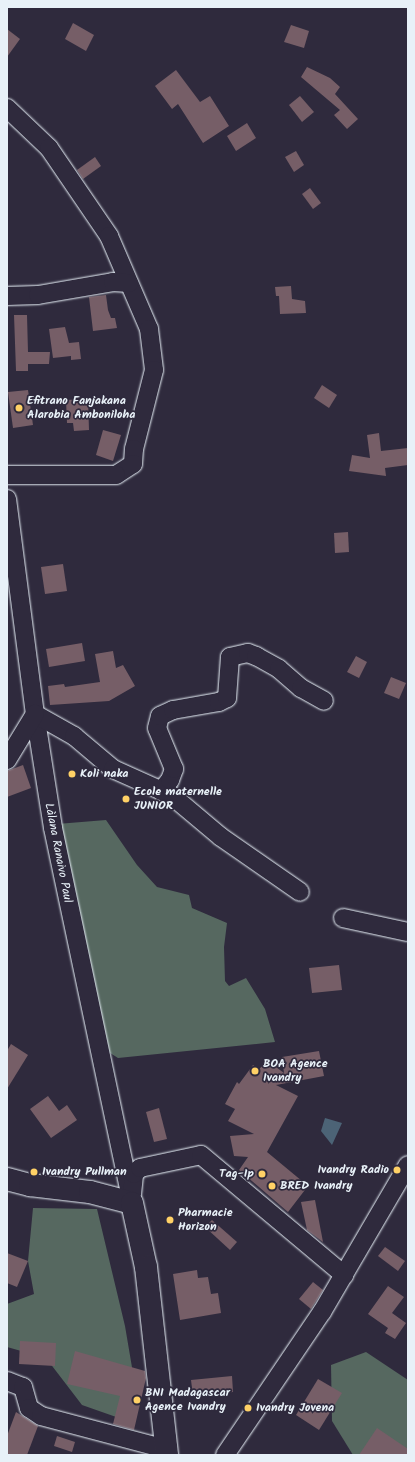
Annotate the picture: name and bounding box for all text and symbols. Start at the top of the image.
place label: Efitrano Fanjakana Alarobia Amboniloha [27,394,135,422]
marker: Efitrano Fanjakana Alarobia Amboniloha [14,403,24,413]
place label: Koli naka [80,767,128,781]
marker: Koli naka [67,769,77,779]
place label: Ecole maternelle JUNIOR [134,785,222,813]
marker: Ecole maternelle JUNIOR [121,794,131,804]
street label: Làlana Ranaivo Paul [41,802,75,904]
place label: BOA Agence Ivandry [263,1057,328,1085]
marker: BOA Agence Ivandry [250,1066,260,1076]
place label: Ivandry Radio [317,1163,389,1177]
place label: Ivandry Pullman [42,1165,127,1179]
marker: Ivandry Radio [392,1165,402,1175]
marker: Ivandry Pullman [29,1167,39,1177]
place label: Tag-Ip [219,1167,254,1181]
marker: Tag-Ip [257,1169,267,1179]
place label: BRED Ivandry [280,1179,353,1193]
marker: BRED Ivandry [267,1181,277,1191]
place label: Pharmacie Horizon [178,1206,233,1234]
marker: Pharmacie Horizon [165,1215,175,1225]
place label: BNI Madagascar Agence Ivandry [145,1386,230,1414]
marker: BNI Madagascar Agence Ivandry [132,1395,142,1405]
place label: Ivandry Jovena [256,1401,334,1415]
marker: Ivandry Jovena [243,1403,253,1413]

